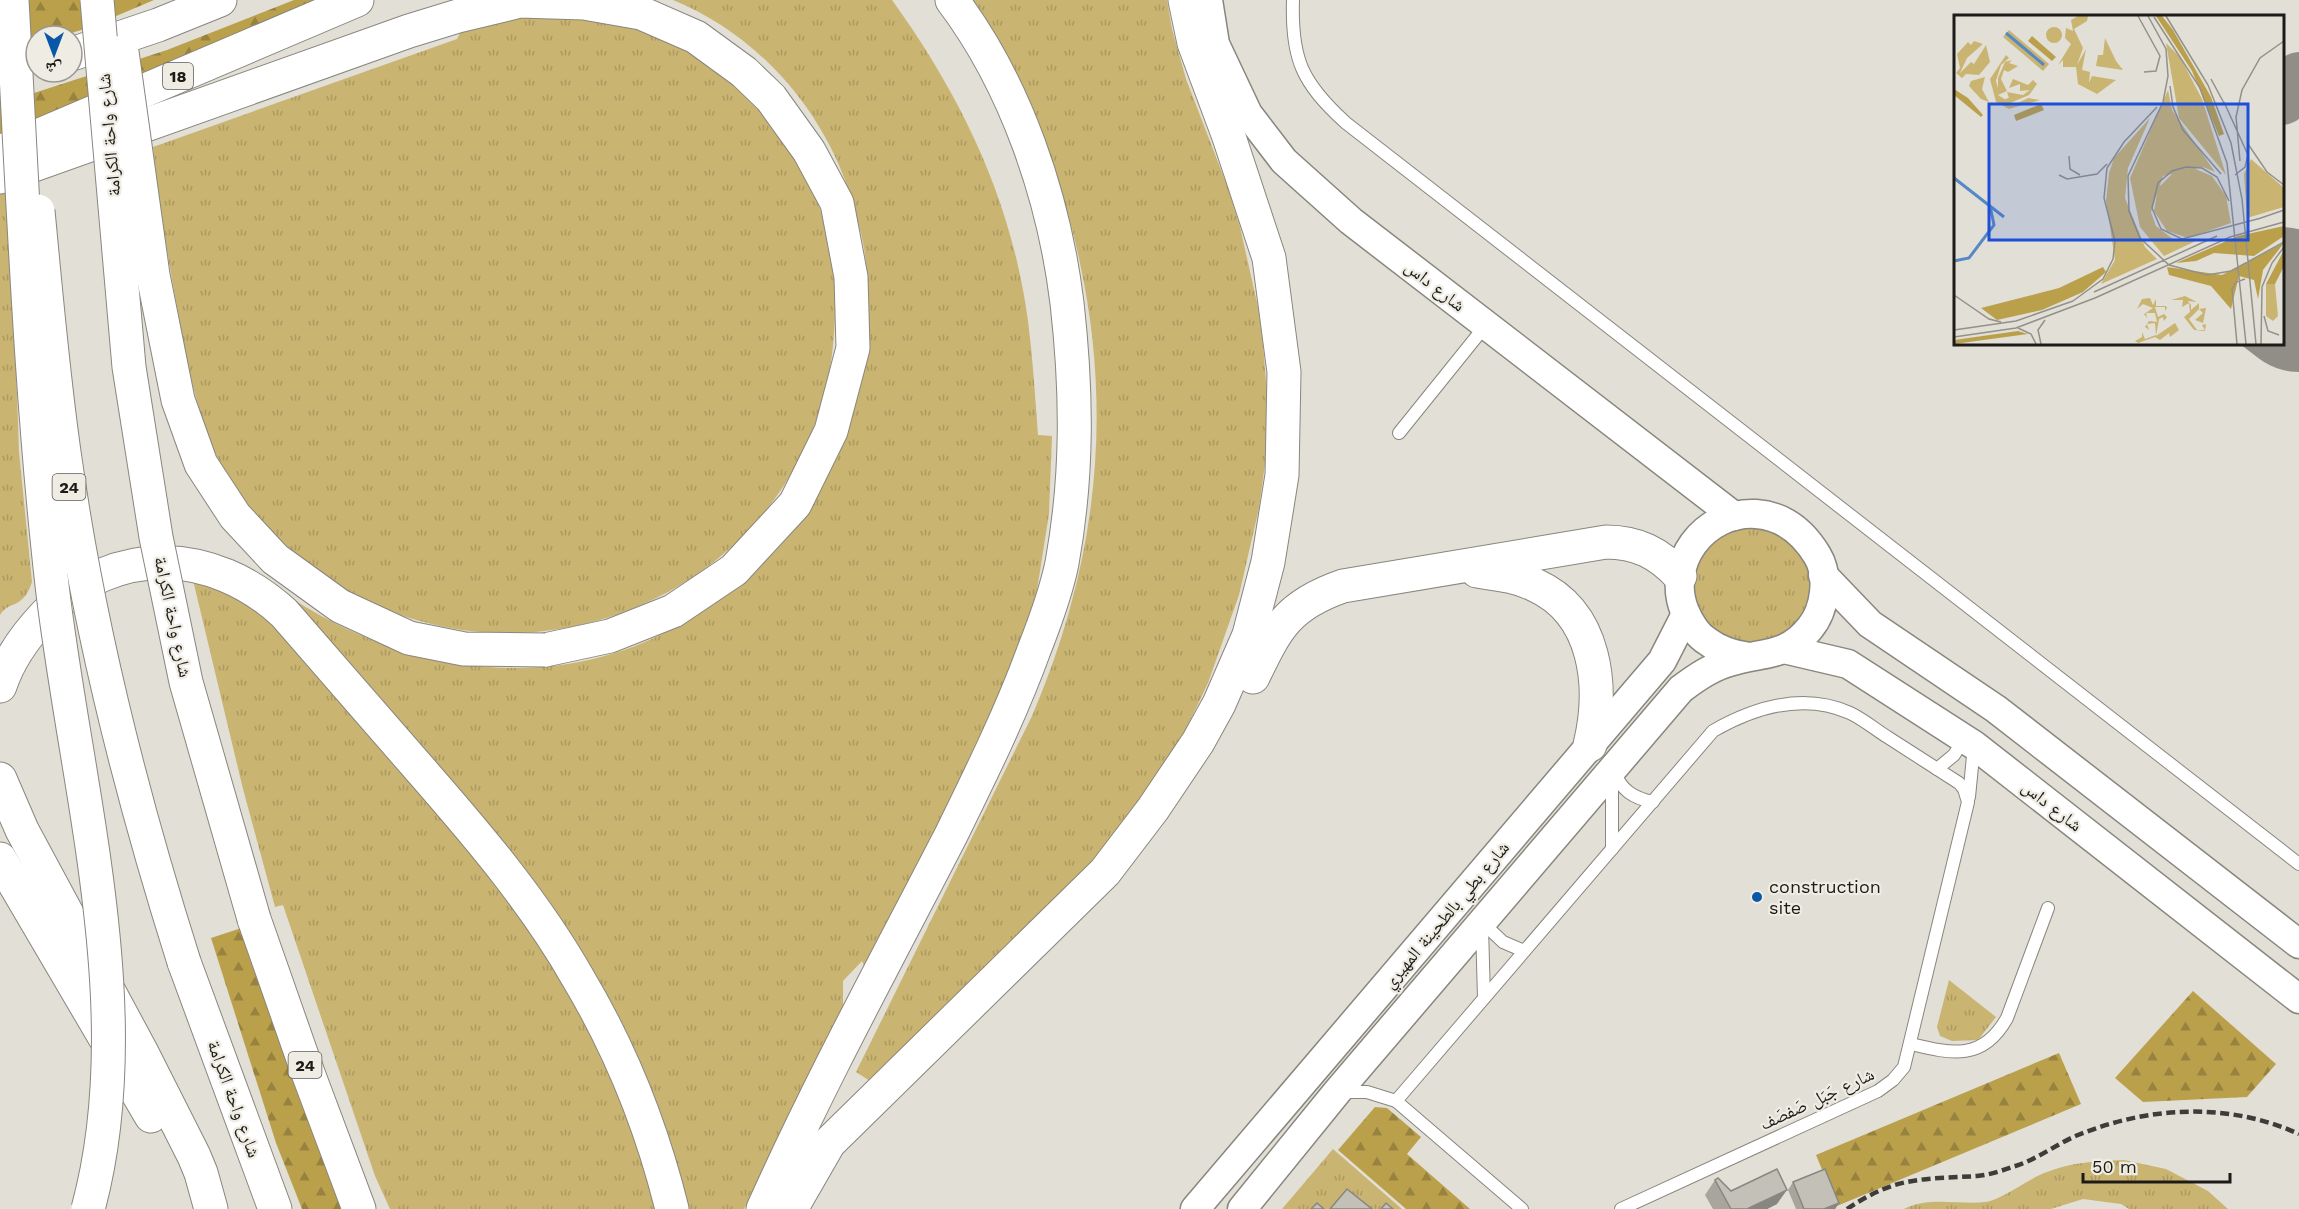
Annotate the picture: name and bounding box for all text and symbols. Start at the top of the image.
inset map [1954,15,2284,345]
north arrow [24,24,84,84]
text: ش [45,59,62,78]
road number: 18 [163,63,193,89]
street label: شارع واحة الكرامة [93,73,125,197]
street label: شارع داس [1401,256,1469,316]
road number: 24 [52,474,86,500]
street label: شارع واحة الكرامة [149,555,197,679]
street label: شارع داس [2018,776,2086,836]
street label: شارع بطي بالطحينة المهيري [1378,837,1517,995]
place label: construction site [1769,876,1881,918]
marker: construction site [1750,890,1764,904]
street label: شارع واحة الكرامة [203,1037,265,1161]
road number: 24 [288,1052,322,1078]
street label: شارع جَبَل صَفصَف [1756,1063,1878,1135]
scale bar [2083,1146,2230,1184]
text: 50 m [2092,1156,2137,1177]

